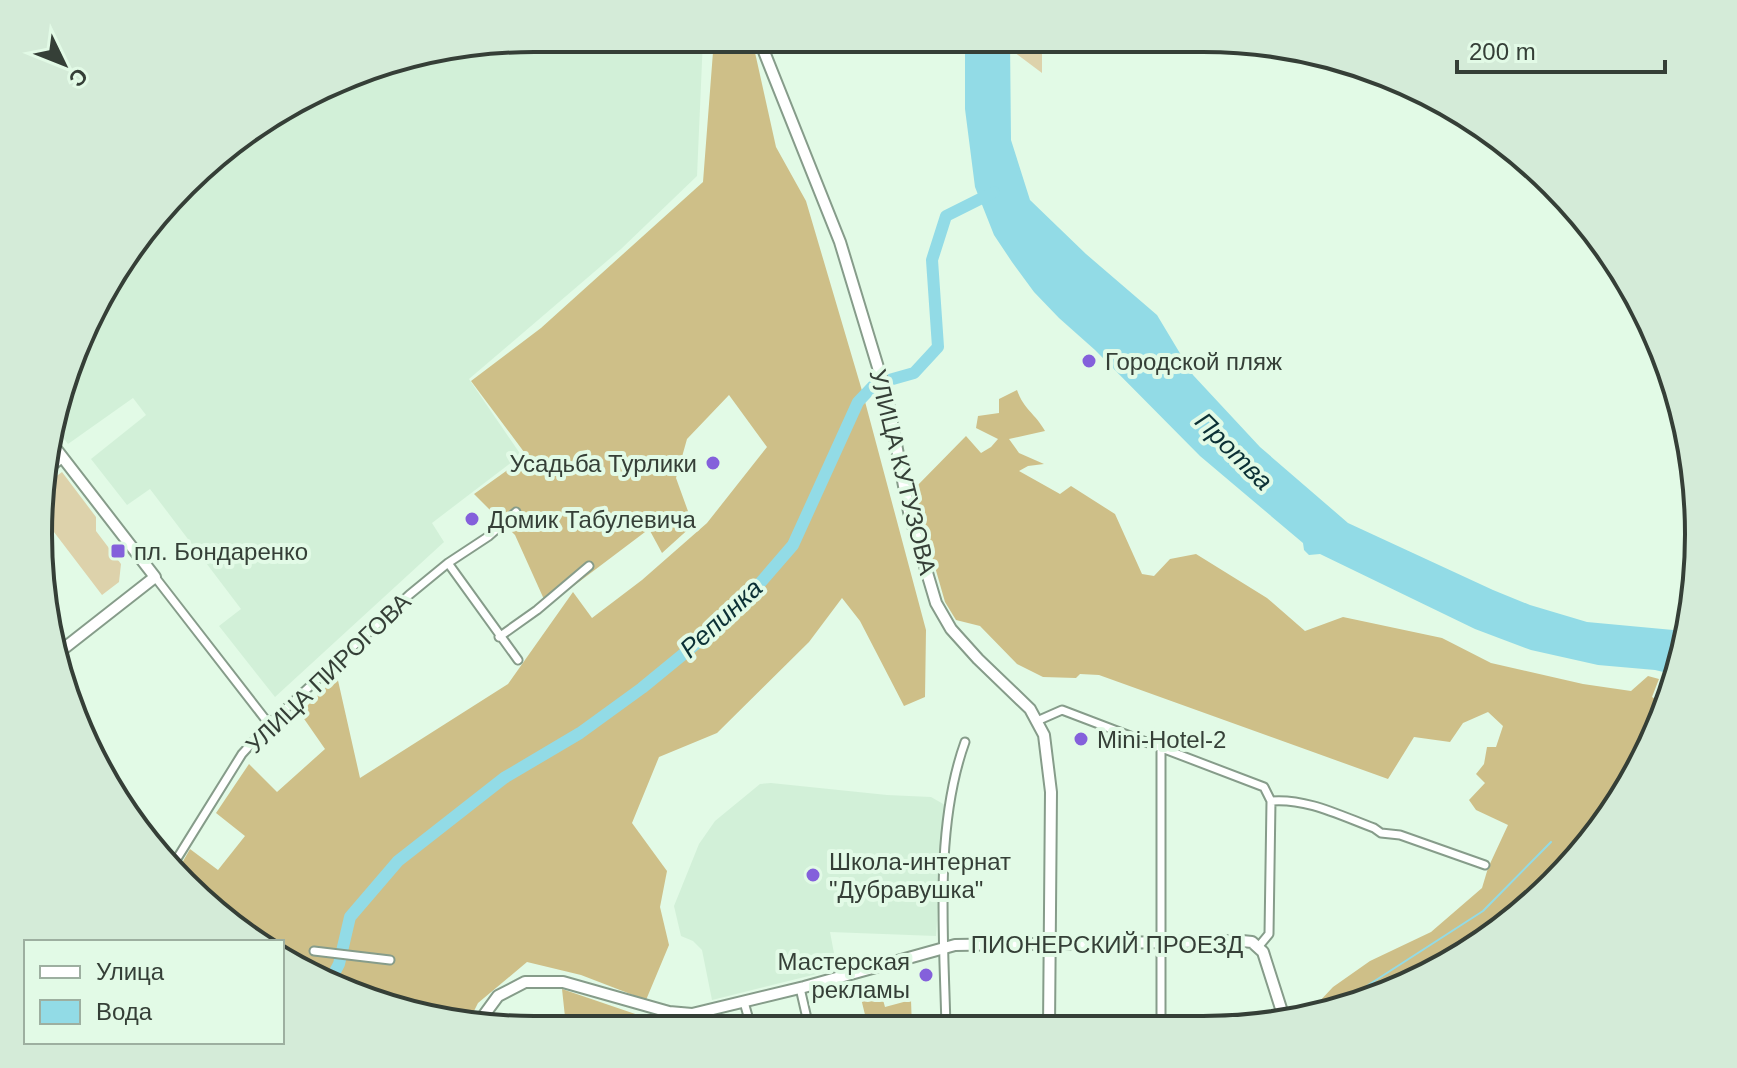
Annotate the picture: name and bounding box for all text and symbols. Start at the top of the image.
north arrow [24,24,104,104]
scale bar [1457,24,1665,74]
text: 200 m [1469,38,1536,65]
text: С [64,63,93,92]
place label: Городской пляж [1105,348,1282,375]
marker: Городской пляж [1080,352,1098,370]
street label: УЛИЦА КУТУЗОВА [864,366,942,578]
water label: Протва [1189,406,1279,496]
place label: Усадьба Турлики [509,450,697,477]
marker: Усадьба Турлики [704,454,722,472]
place label: Домик Табулевича [488,506,697,533]
marker: Домик Табулевича [463,510,481,528]
place label: пл. Бондаренко [134,538,308,565]
marker: пл. Бондаренко [109,542,127,560]
water label: Репинка [674,572,768,664]
street label: УЛИЦА ПИРОГОВА [240,588,416,758]
place label: Mini-Hotel-2 [1097,726,1226,753]
marker: Mini-Hotel-2 [1072,730,1090,748]
place label: Школа-интернат "Дубравушка" [829,848,1011,903]
marker: Школа-интернат "Дубравушка" [804,866,822,884]
street label: ПИОНЕРСКИЙ ПРОЕЗД [971,931,1243,958]
legend [24,940,284,1044]
place label: Мастерская рекламы [778,948,910,1003]
text: Улица [96,958,165,985]
marker: Мастерская рекламы [917,966,935,984]
text: Вода [96,998,153,1025]

